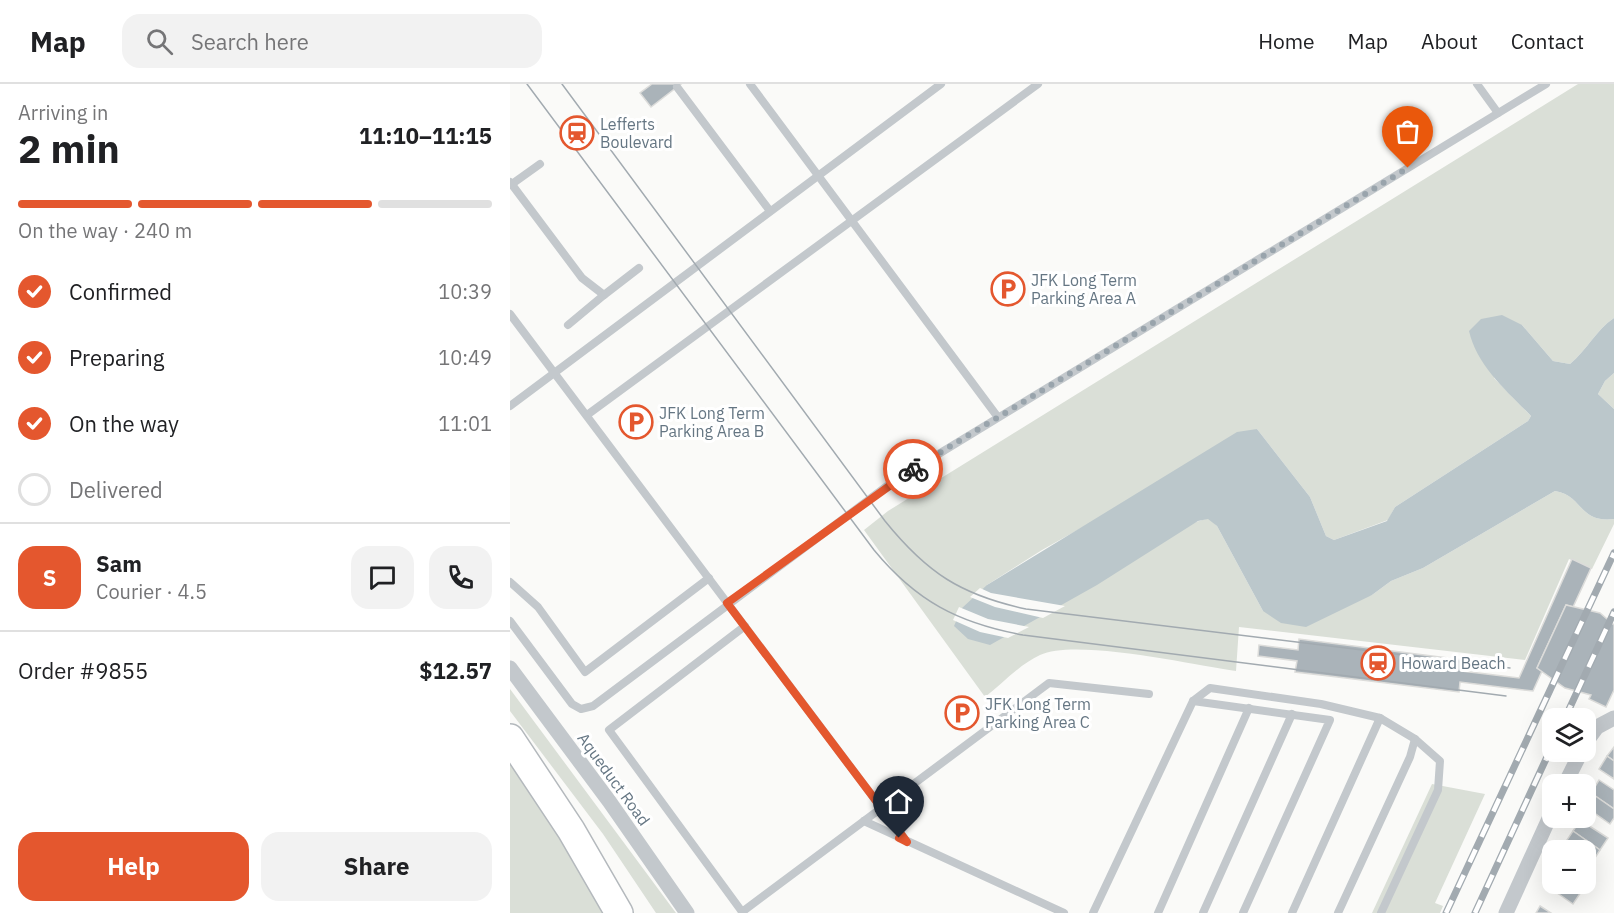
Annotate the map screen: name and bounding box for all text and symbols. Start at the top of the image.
search box [122,14,542,68]
text: Map [30,23,86,60]
icon: search [143,25,176,58]
text: Search here [191,27,309,56]
text: Home [1258,27,1315,55]
text: Map [1348,27,1388,55]
text: About [1421,27,1478,55]
text: Contact [1511,27,1584,55]
text: Arriving in [18,99,108,126]
pin [1382,106,1433,168]
place label: Lefferts Boulevard [600,114,673,152]
station icon: Lefferts Boulevard [559,115,595,151]
icon: bag [1391,115,1424,148]
text: 11:10–11:15 [359,121,492,150]
text: 2 min [18,123,120,174]
text: On the way · 240 m [18,217,192,244]
place label: JFK Long Term Parking Area A [1031,270,1137,308]
parking icon: JFK Long Term Parking Area A [990,271,1026,307]
icon: check [18,275,51,308]
text: Confirmed [69,277,172,306]
text: 10:39 [438,278,492,305]
icon: check [18,341,51,374]
text: Preparing [69,343,164,372]
text: 10:49 [438,344,492,371]
place label: JFK Long Term Parking Area B [659,403,765,441]
parking icon: JFK Long Term Parking Area B [618,404,654,440]
icon: check [18,407,51,440]
text: On the way [69,409,179,438]
text: 11:01 [438,410,492,437]
courier [883,439,943,499]
icon: bike [897,453,930,486]
text: Delivered [69,475,163,504]
button: chat [351,546,414,609]
button: phone [429,546,492,609]
text: Sam [96,549,142,578]
text: S [43,563,56,592]
text: Courier · 4.5 [96,578,207,605]
station icon: Howard Beach [1360,645,1396,681]
place label: Howard Beach [1401,653,1506,673]
text: Order #9855 [18,656,148,685]
text: $12.57 [419,656,492,685]
place label: JFK Long Term Parking Area C [985,694,1091,732]
parking icon: JFK Long Term Parking Area C [944,695,980,731]
map controls [1542,708,1596,894]
button: layers [1542,708,1596,762]
street label: Aqueduct Road [574,729,654,829]
button: + [1542,774,1596,828]
pin [873,776,924,838]
icon: home [882,785,915,818]
button: Help [18,832,249,901]
button: Share [261,832,492,901]
button: − [1542,840,1596,894]

